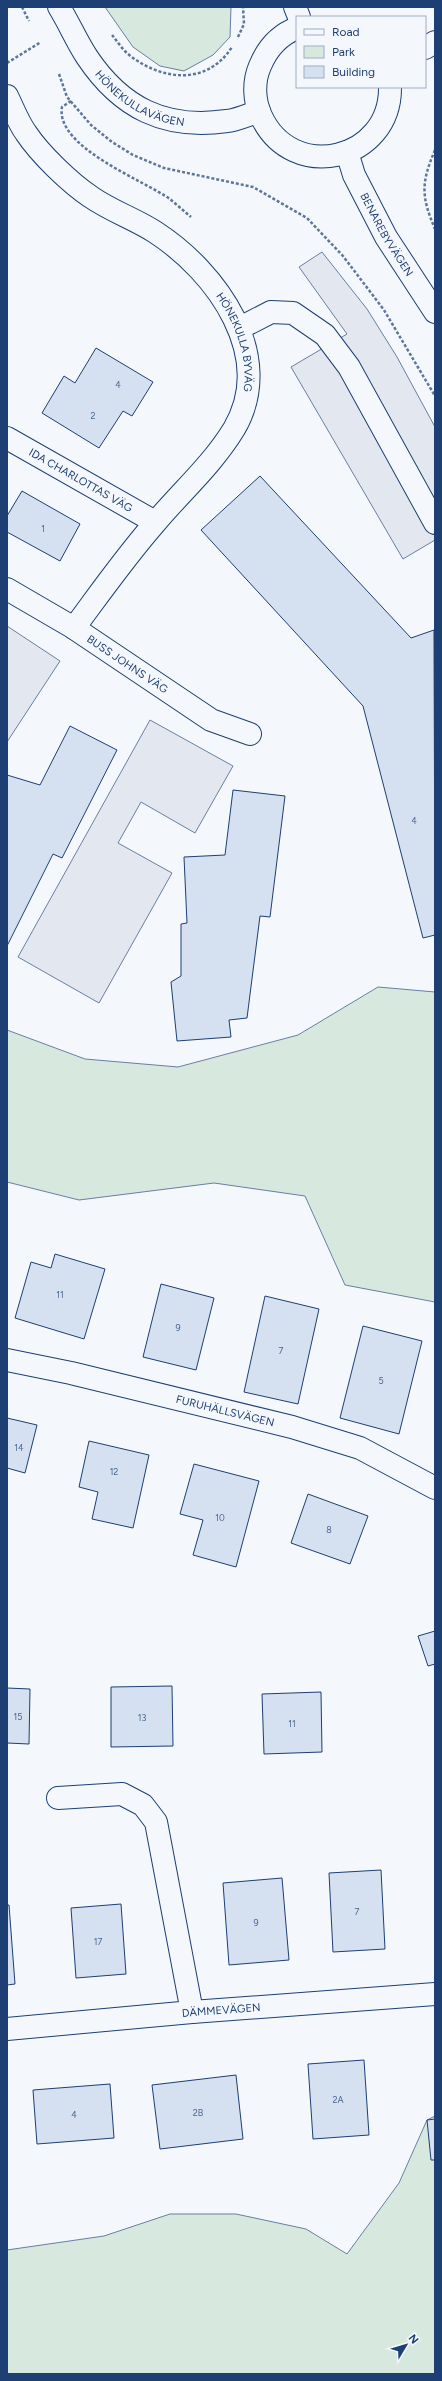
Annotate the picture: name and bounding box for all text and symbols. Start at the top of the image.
legend [296,16,426,88]
text: Road [332,25,360,39]
text: Park [332,45,355,59]
text: Building [332,65,375,79]
street label: HÖNEKULLAVÄGEN [93,67,185,129]
street label: BENAREBYVÄGEN [358,190,416,279]
street label: HÖNEKULLA BYVÄG [214,290,255,392]
house number: 4 [115,379,121,390]
house number: 2 [90,410,96,421]
street label: IDA CHARLOTTAS VÄG [27,445,135,514]
house number: 1 [41,523,45,534]
street label: BUSS JOHNS VÄG [85,632,170,696]
house number: 4 [411,815,417,826]
house number: 11 [56,1289,64,1300]
house number: 9 [175,1322,181,1333]
house number: 7 [279,1345,284,1356]
house number: 5 [378,1375,384,1386]
street label: FURUHÄLLSVÄGEN [175,1392,276,1429]
house number: 14 [14,1442,24,1453]
house number: 12 [110,1466,118,1477]
house number: 10 [215,1512,225,1523]
house number: 8 [326,1524,332,1535]
house number: 15 [14,1711,22,1722]
house number: 13 [138,1712,146,1723]
house number: 11 [288,1718,296,1729]
house number: 7 [355,1906,360,1917]
house number: 9 [253,1917,259,1928]
house number: 17 [94,1936,102,1947]
street label: DÄMMEVÄGEN [181,2000,261,2019]
house number: 2A [332,2094,344,2105]
house number: 2B [193,2107,204,2118]
house number: 4 [71,2109,77,2120]
north arrow [386,2325,426,2365]
text: N [406,2332,421,2347]

